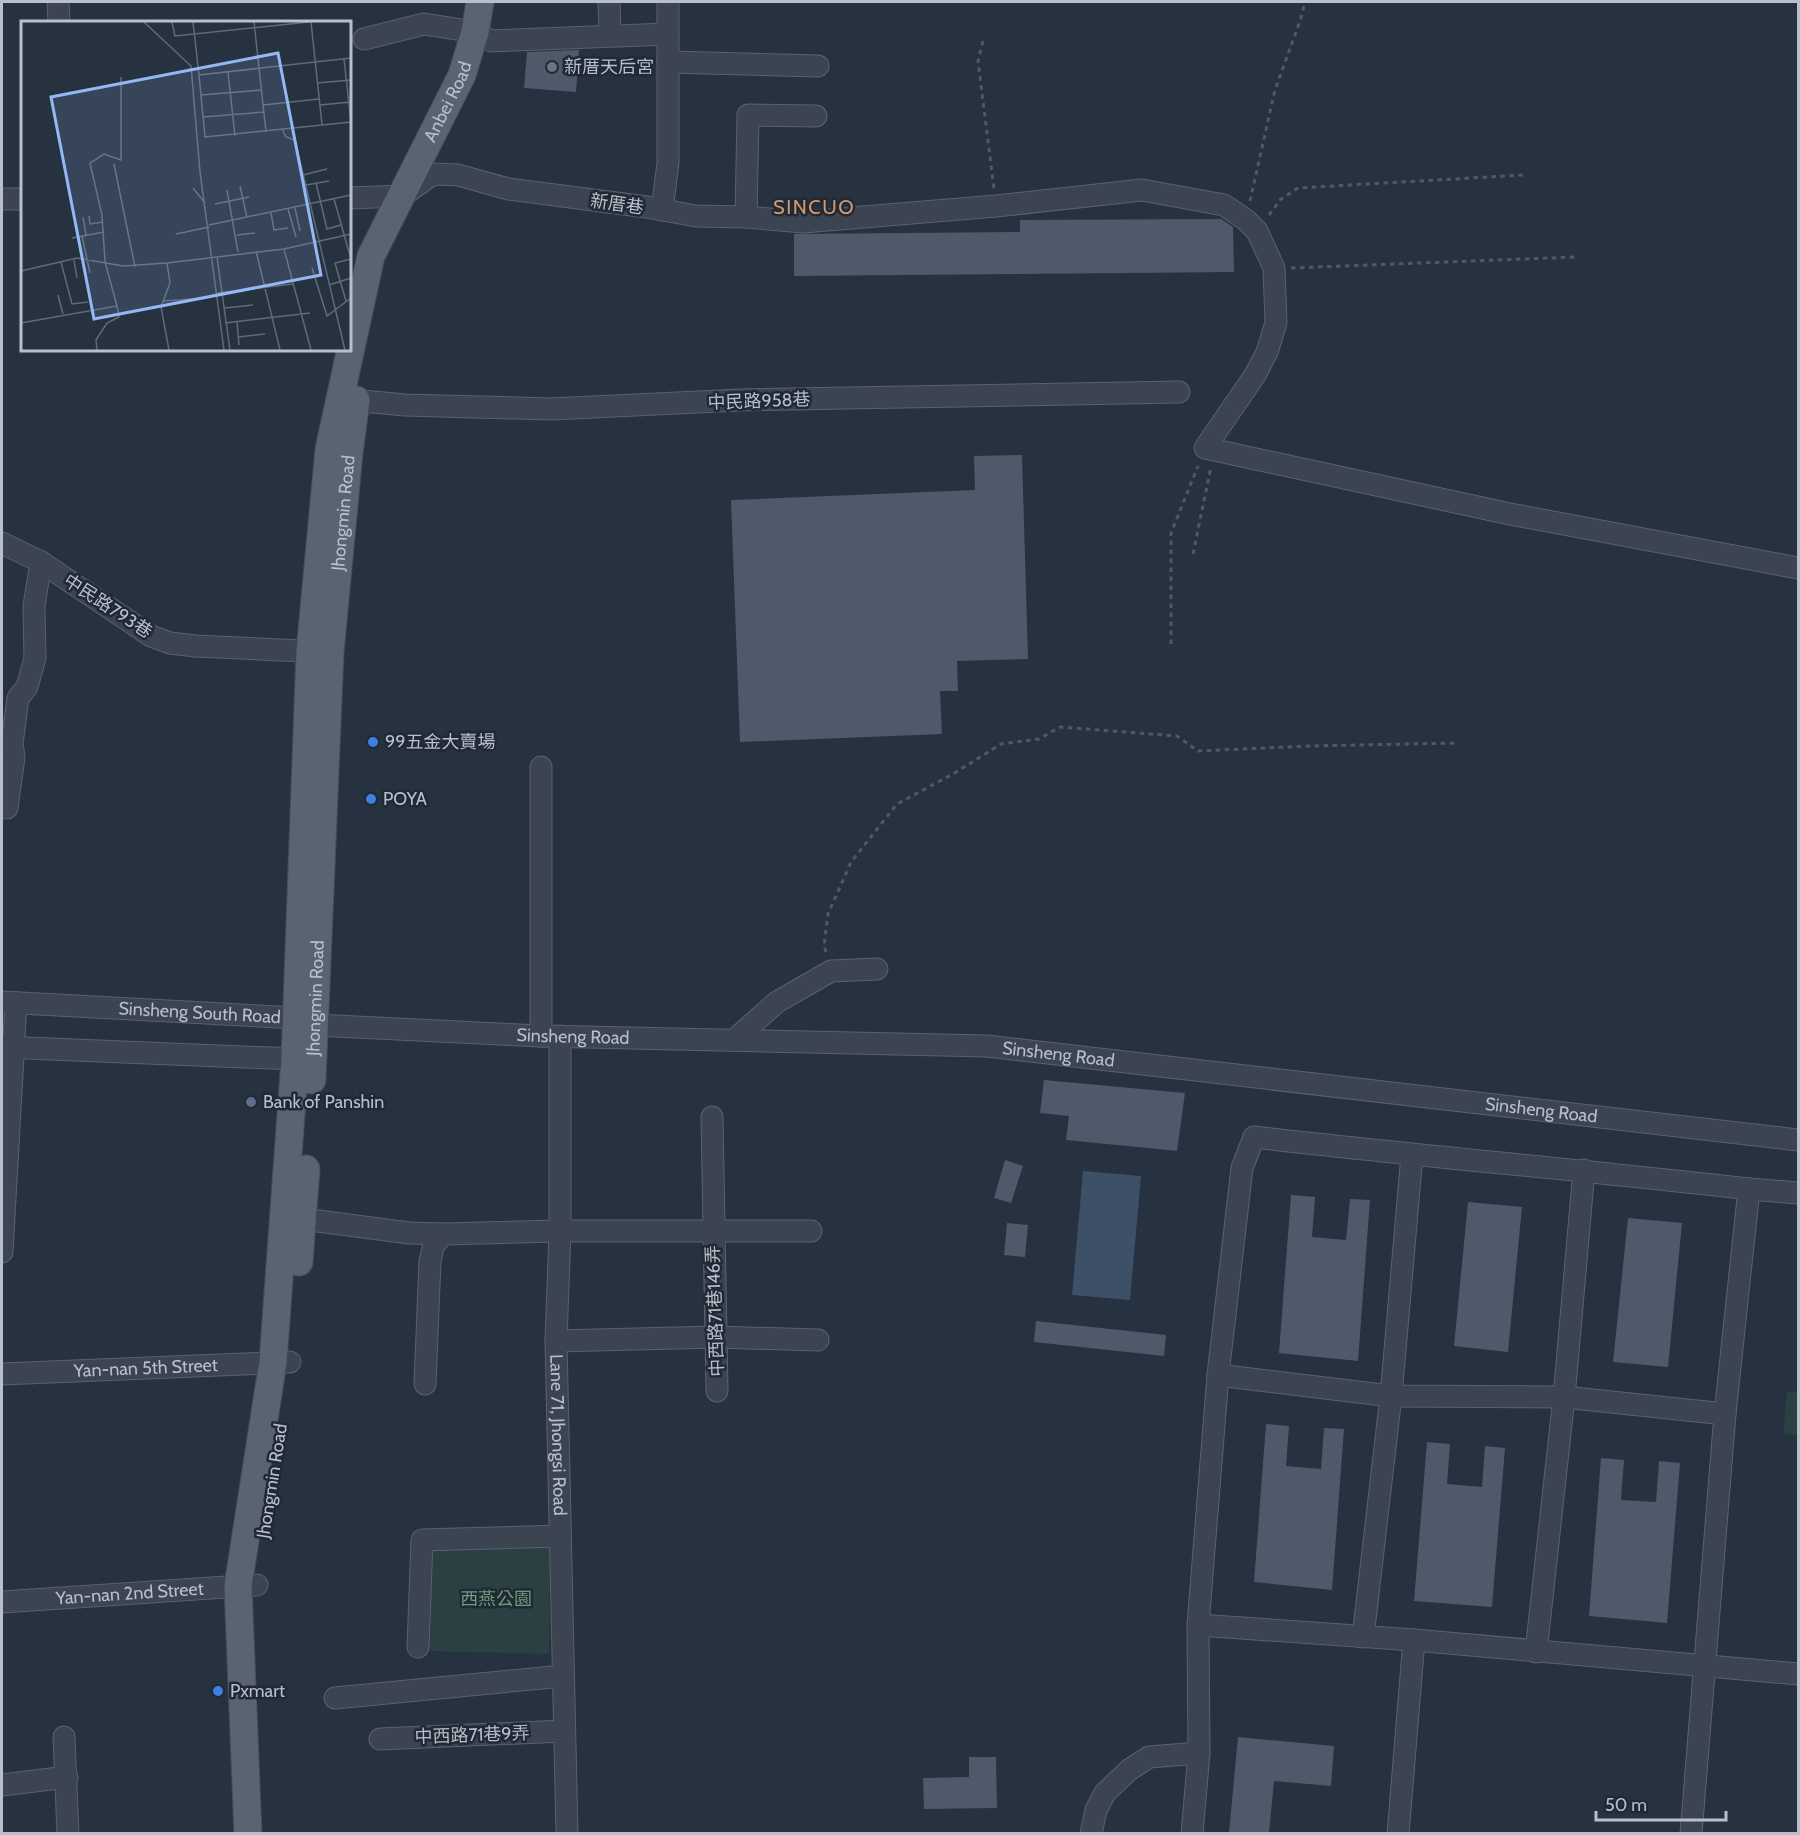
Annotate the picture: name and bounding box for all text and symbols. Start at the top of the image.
inset map [21,21,351,351]
place label: 新厝天后宮 [564,56,654,78]
street label: Anbei Road [419,59,476,146]
marker: 新厝天后宮 [545,60,559,74]
street label: 新厝巷 [589,189,645,219]
district label: SINCUO [773,195,855,219]
street label: 中民路958巷 [707,388,811,414]
street label: Jhongmin Road [327,454,360,573]
street label: 中民路793巷 [60,569,156,643]
place label: 99五金大賣場 [385,731,495,753]
marker: 99五金大賣場 [366,735,380,749]
place label: POYA [383,788,427,810]
marker: POYA [364,792,378,806]
street label: Jhongmin Road [302,940,329,1057]
street label: Sinsheng South Road [118,997,282,1028]
street label: Sinsheng Road [516,1024,630,1049]
street label: Sinsheng Road [1001,1037,1116,1072]
place label: Bank of Panshin [263,1091,384,1113]
street label: Sinsheng Road [1484,1093,1599,1128]
marker: Bank of Panshin [244,1095,258,1109]
street label: 中西路71巷146弄 [702,1245,728,1377]
street label: Yan-nan 5th Street [72,1354,218,1382]
street label: Lane 71, Jhongsi Road [545,1354,571,1516]
street label: Jhongmin Road [252,1422,292,1541]
street label: Yan-nan 2nd Street [54,1578,204,1609]
park label: 西燕公園 [460,1588,532,1610]
place label: Pxmart [230,1680,285,1702]
marker: Pxmart [211,1684,225,1698]
street label: 中西路71巷9弄 [414,1722,530,1748]
scale bar [1596,1784,1726,1822]
text: 50 m [1605,1794,1647,1816]

